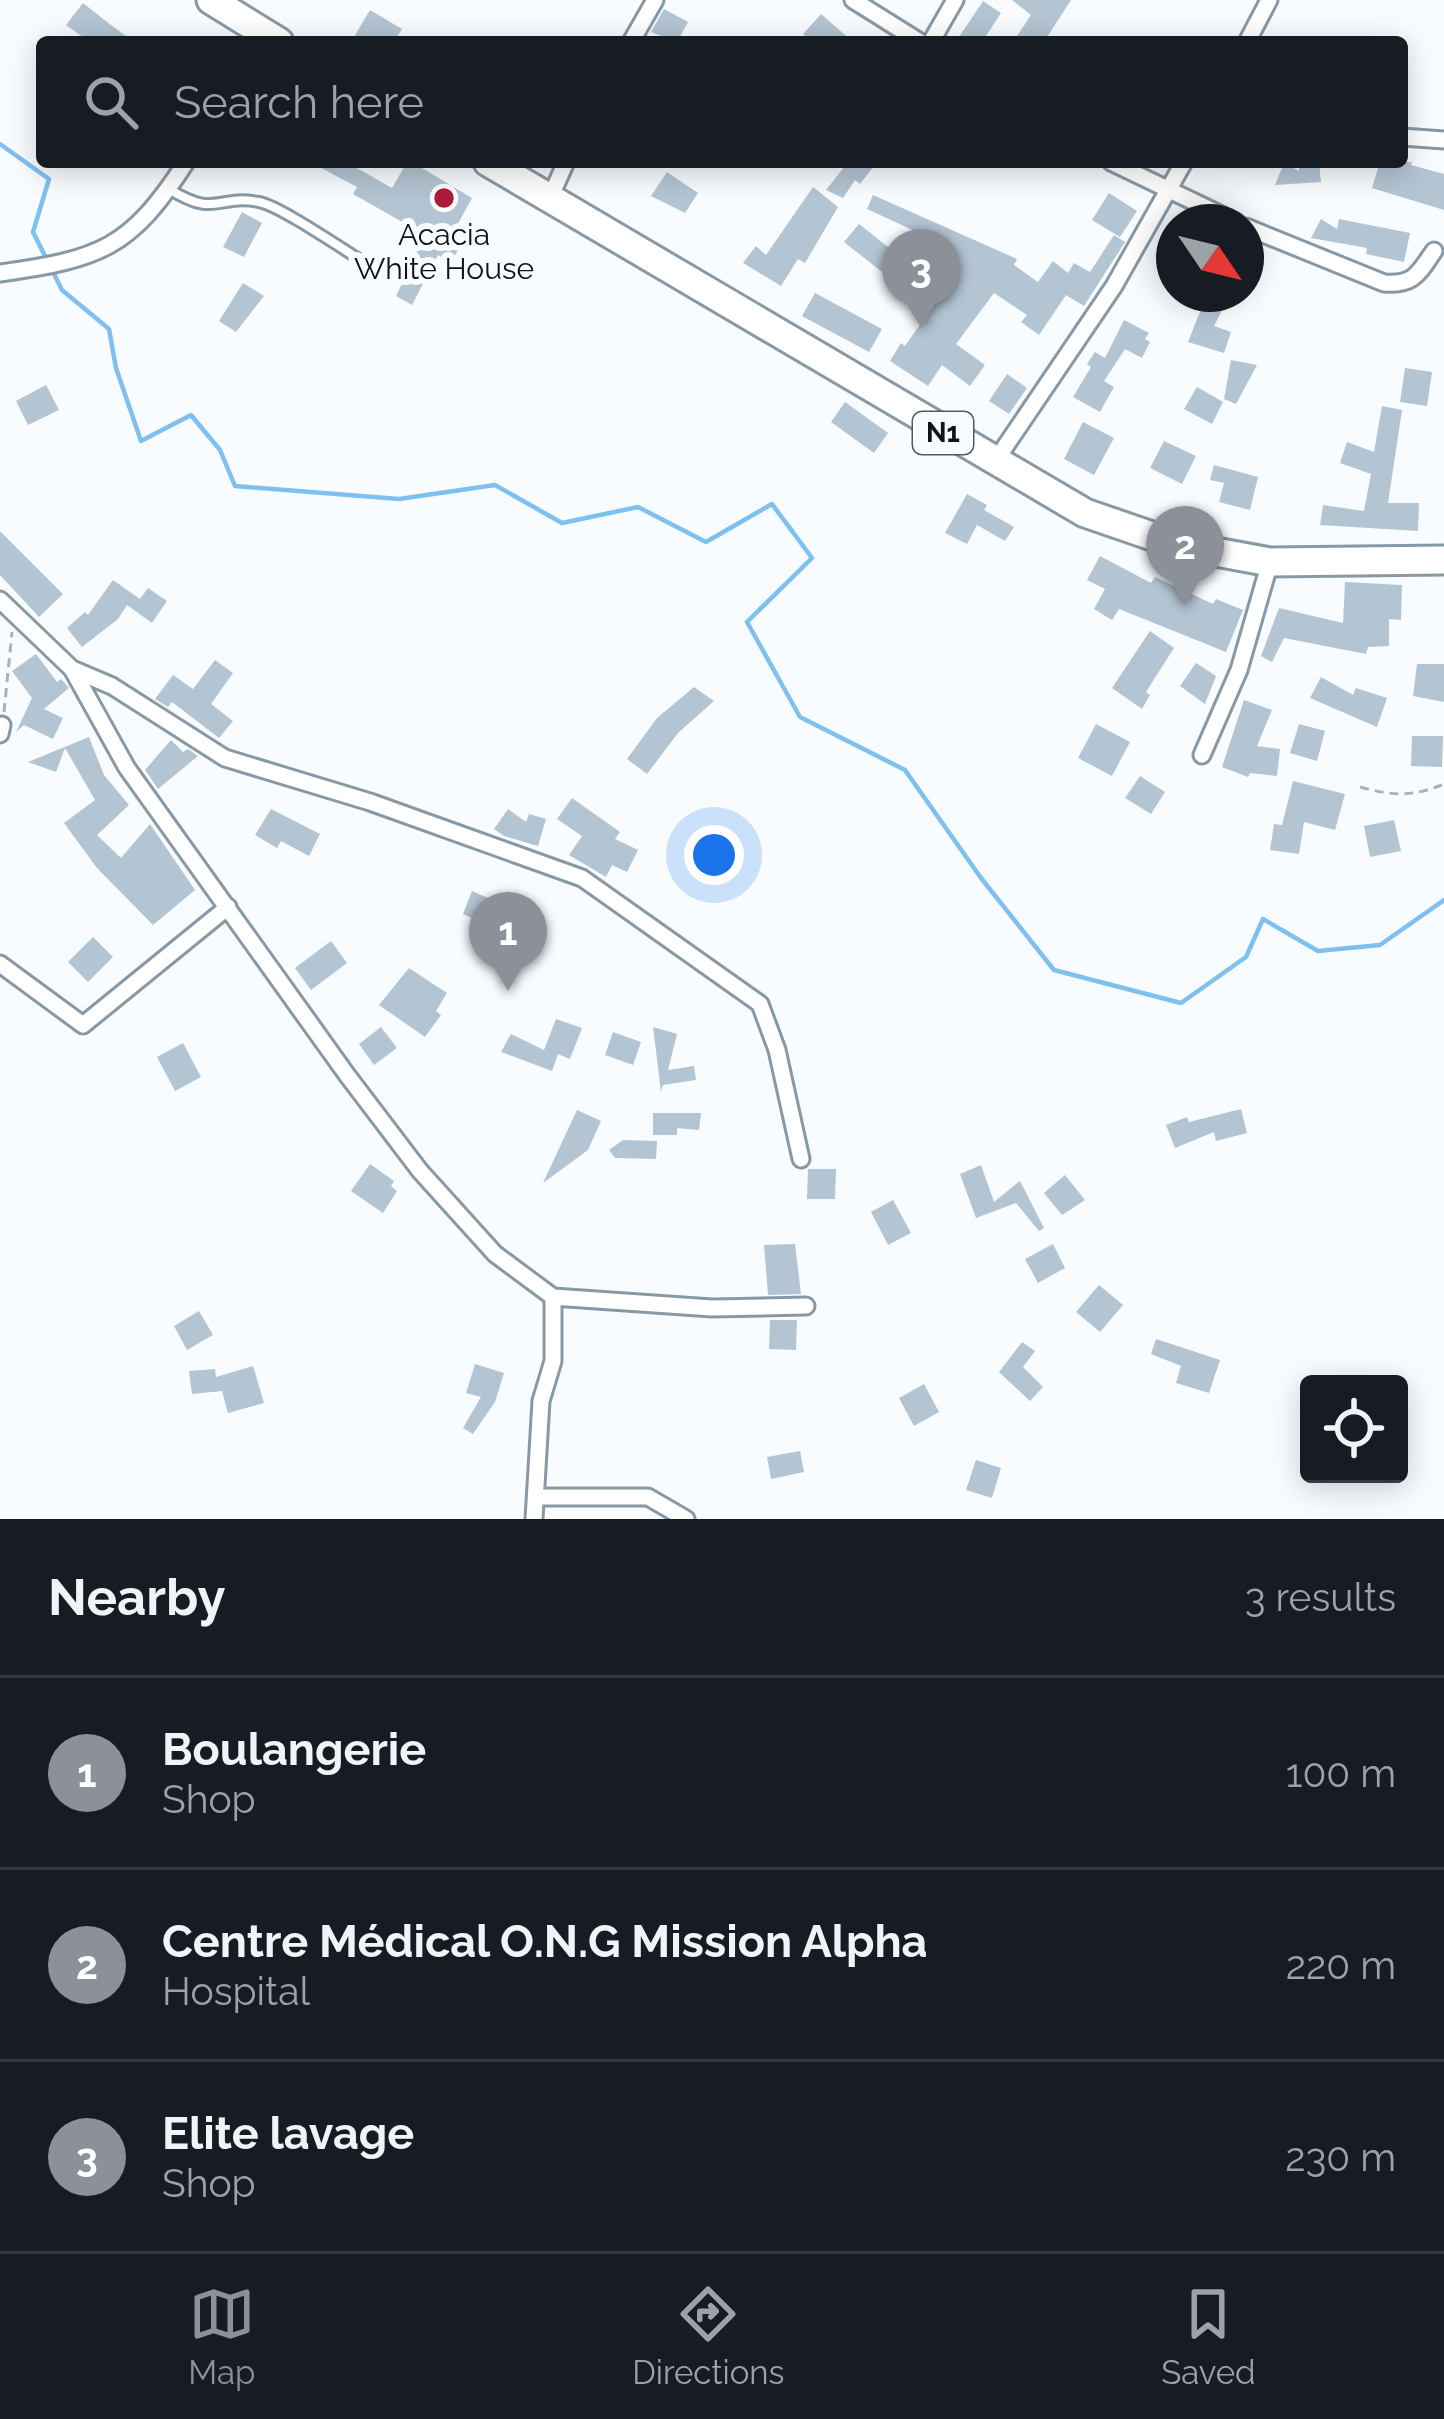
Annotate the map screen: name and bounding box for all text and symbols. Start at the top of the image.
search box [36,36,1408,168]
icon: search [78,69,144,135]
text: Search here [174,76,424,129]
marker: Acacia White House [431,185,457,211]
north arrow [1156,204,1264,312]
place label: Acacia White House [354,217,534,286]
pin: 3 [882,229,960,328]
road number: N1 [913,412,973,454]
pin: 2 [1146,506,1224,605]
your location [684,825,744,885]
pin: 1 [469,892,547,991]
map controls [1300,1375,1408,1483]
button: locate [1300,1375,1408,1483]
text: Nearby [48,1567,225,1627]
text: 3 results [1245,1574,1396,1620]
text: Boulangerie [162,1723,426,1776]
text: 1 [77,1750,97,1796]
text: 100 m [1286,1750,1396,1796]
text: Shop [162,1776,256,1822]
text: Centre Médical O.N.G Mission Alpha [162,1915,927,1968]
text: 2 [76,1942,98,1988]
text: 220 m [1286,1942,1396,1988]
text: Hospital [162,1968,310,2014]
text: Elite lavage [162,2107,414,2160]
text: 3 [76,2134,98,2180]
text: 230 m [1285,2134,1396,2180]
text: Shop [162,2160,256,2206]
tab: Map [188,2281,255,2392]
tab: Directions [632,2281,785,2392]
tab: Saved [1161,2281,1256,2392]

